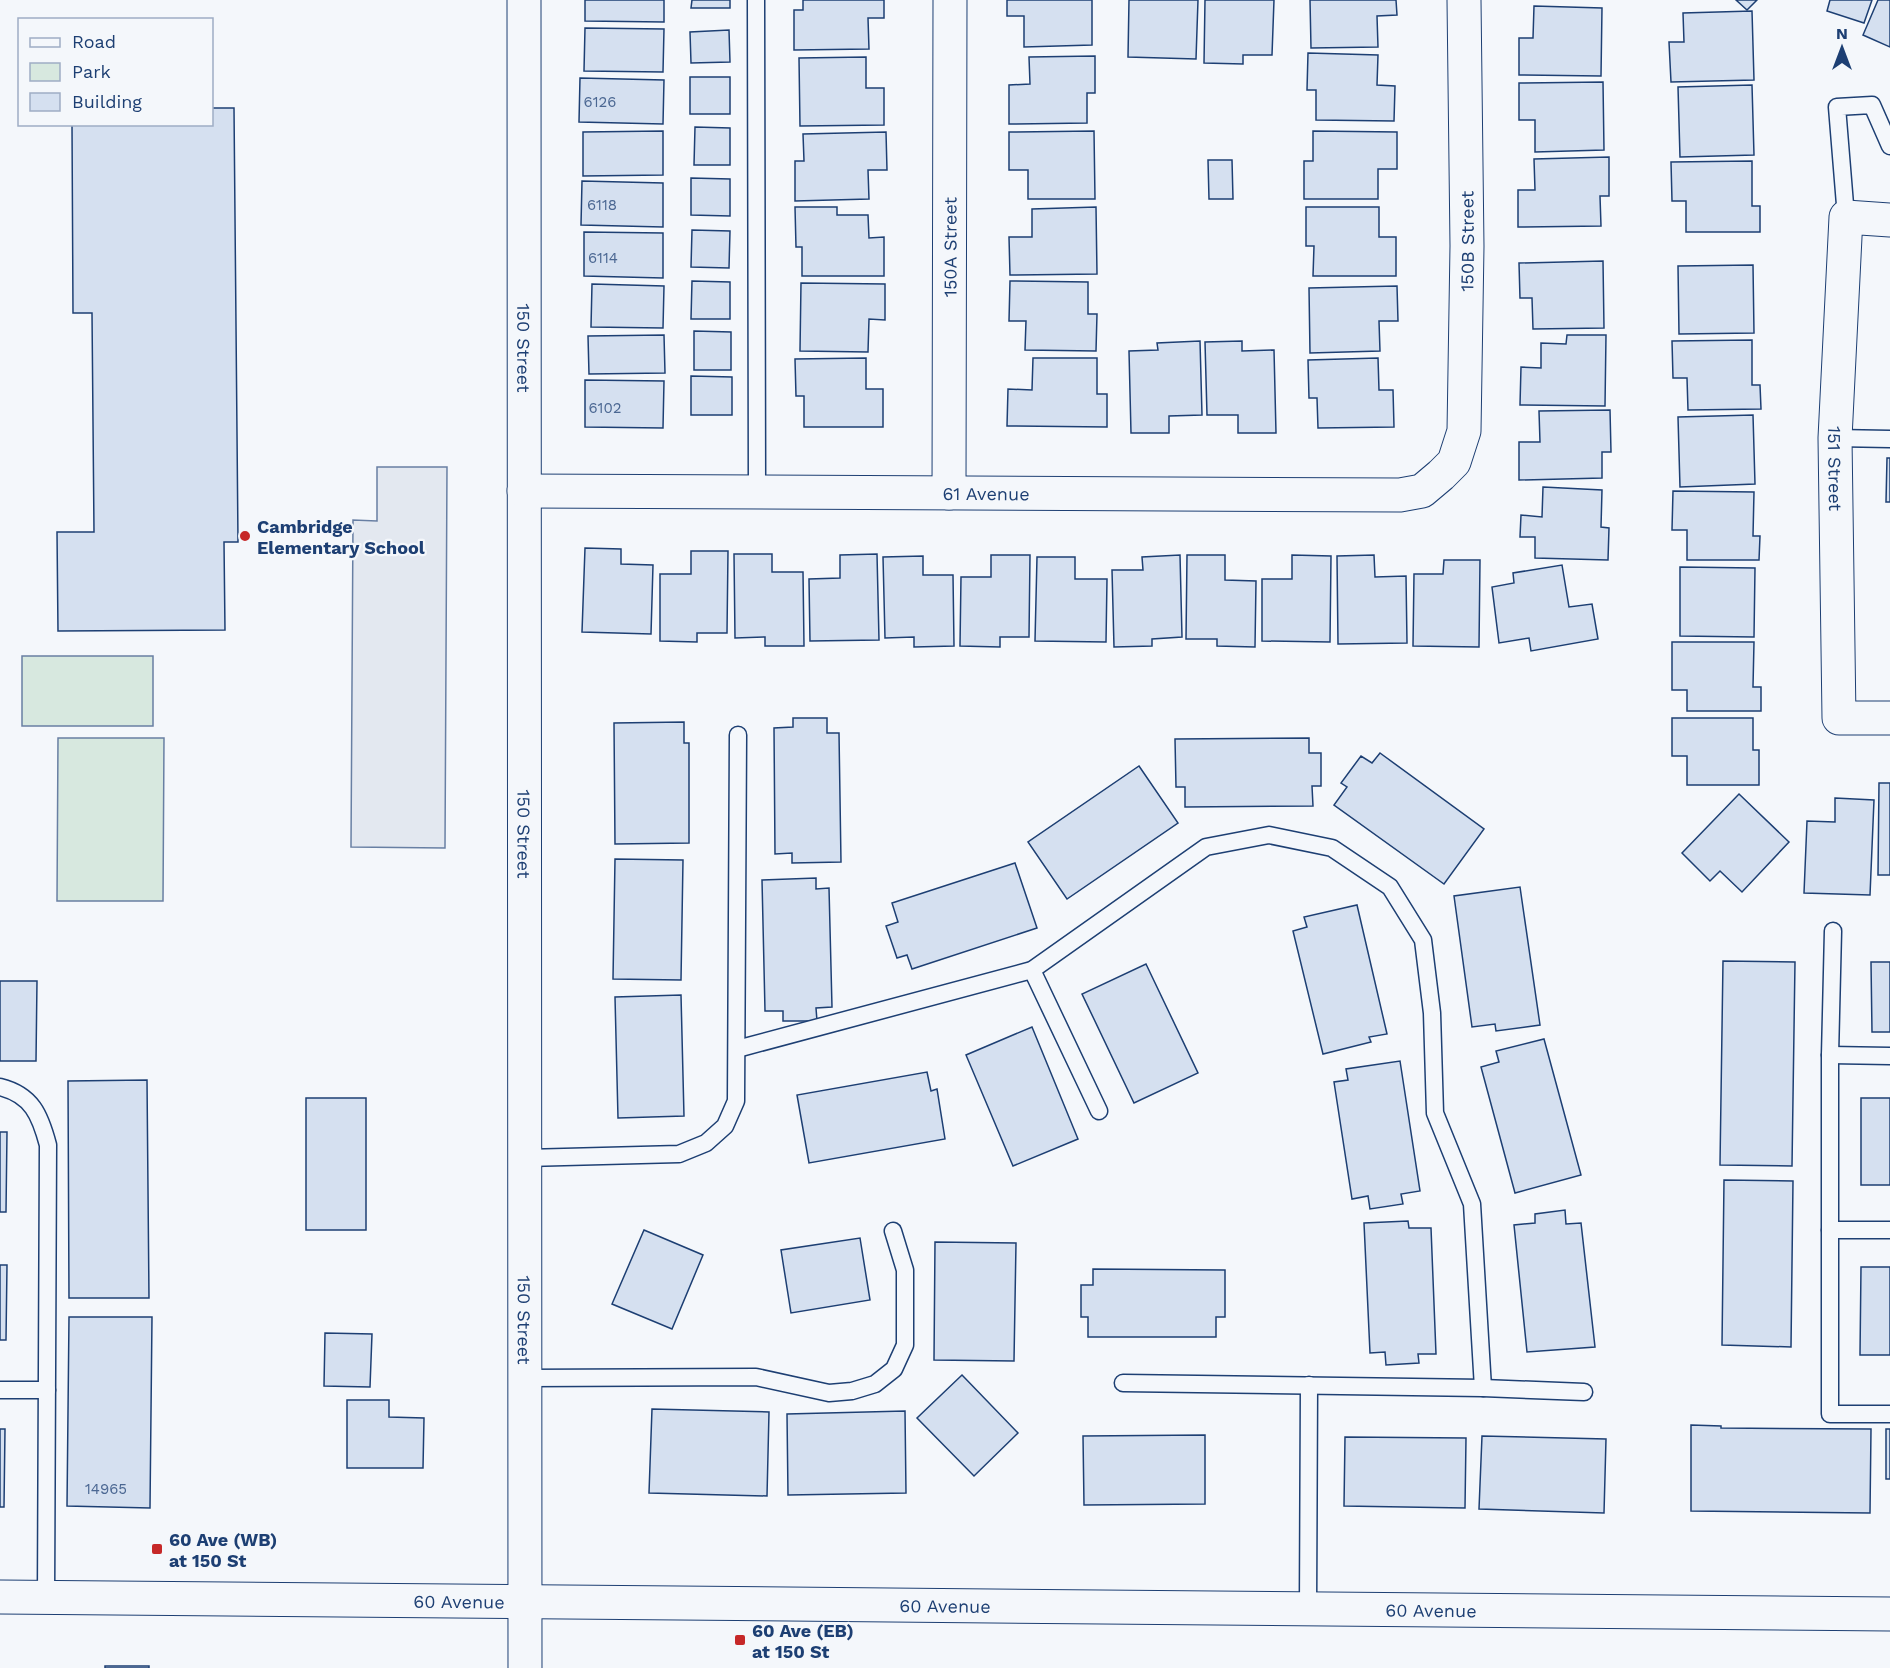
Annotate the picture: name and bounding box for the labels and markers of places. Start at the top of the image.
place label: Cambridge Elementary School [257,516,425,558]
marker: Cambridge Elementary School [238,529,252,543]
place label: 60 Ave (WB) at 150 St [169,1529,277,1571]
marker: 60 Ave (WB) at 150 St [150,1542,164,1556]
place label: 60 Ave (EB) at 150 St [752,1620,854,1662]
marker: 60 Ave (EB) at 150 St [733,1633,747,1647]

